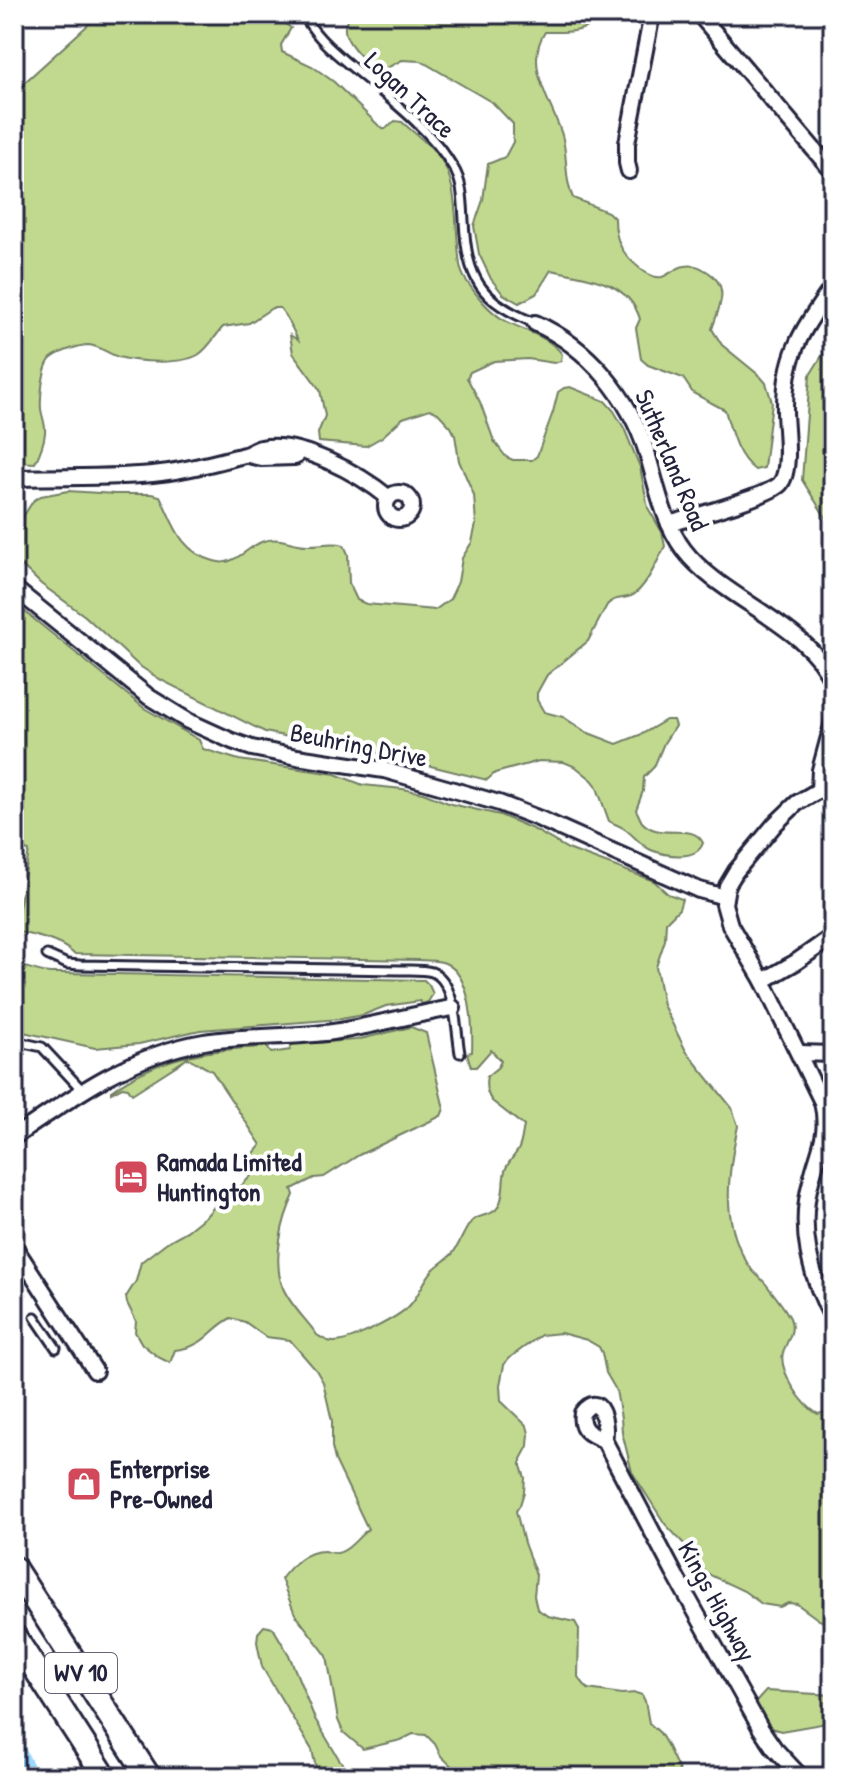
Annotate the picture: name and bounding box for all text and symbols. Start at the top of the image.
street label: Logan Trace [357,43,463,146]
street label: Sutherland Road [627,384,718,536]
street label: Beuhring Drive [288,714,431,775]
place label: Ramada Limited Huntington [157,1144,302,1210]
hotel icon: Ramada Limited Huntington [112,1158,150,1196]
place label: Enterprise Pre-Owned [110,1451,213,1516]
shop icon: Enterprise Pre-Owned [65,1465,103,1503]
street label: Kings Highway [670,1534,765,1667]
road number: WV 10 [45,1653,117,1693]

